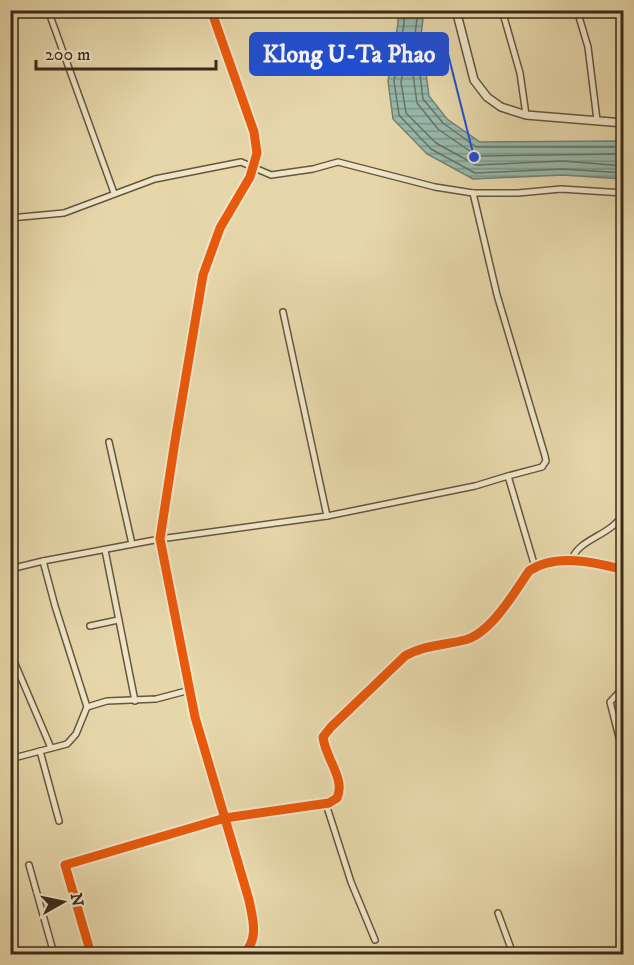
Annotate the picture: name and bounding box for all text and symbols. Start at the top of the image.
scale bar [36,33,216,71]
callout: Klong U-Ta Phao [250,33,448,75]
text: Klong U-Ta Phao [262,40,436,70]
text: 200 m [45,44,91,66]
north arrow [33,872,93,932]
text: N [66,892,88,908]

